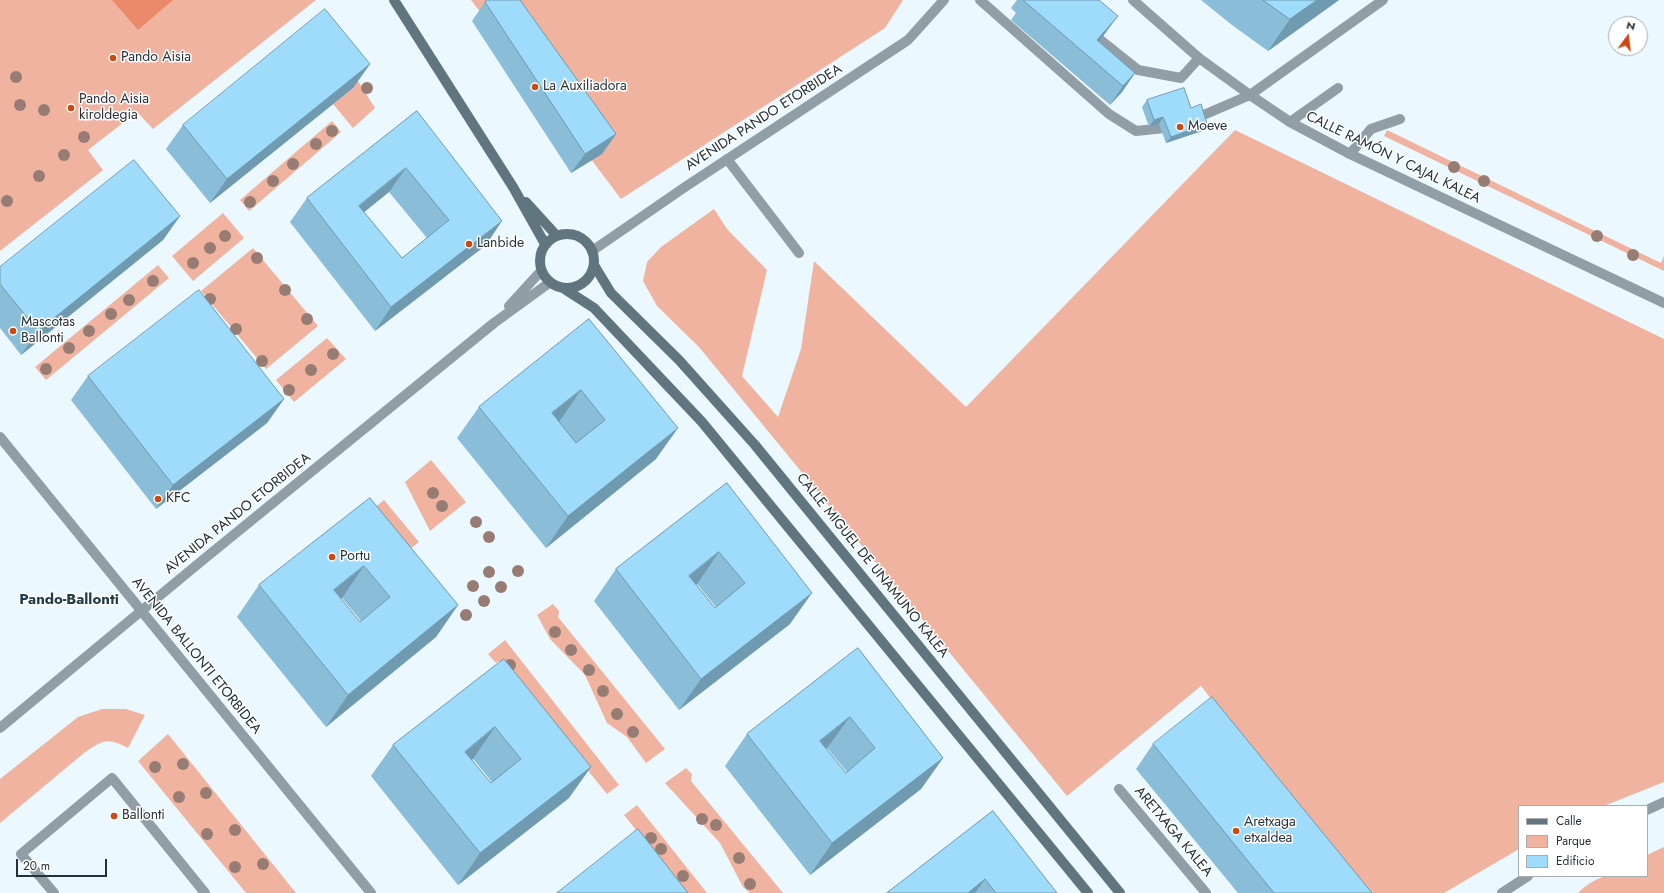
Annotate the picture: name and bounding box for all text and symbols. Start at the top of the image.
north arrow [1608,16,1648,56]
text: N [1625,17,1637,34]
place label: Pando Aisia [121,50,191,66]
marker: Pando Aisia [108,53,118,63]
street label: AVENIDA PANDO ETORBIDEA [683,61,845,175]
place label: La Auxiliadora [543,79,627,95]
marker: La Auxiliadora [530,82,540,92]
place label: Pando Aisia kiroldegia [79,92,149,124]
marker: Pando Aisia kiroldegia [66,103,76,113]
street label: CALLE RAMÓN Y CAJAL KALEA [1303,108,1483,208]
place label: Moeve [1188,119,1227,135]
marker: Moeve [1175,122,1185,132]
place label: Lanbide [477,236,524,252]
marker: Lanbide [464,239,474,249]
place label: Mascotas Ballonti [21,315,75,348]
marker: Mascotas Ballonti [8,326,18,336]
street label: AVENIDA PANDO ETORBIDEA [161,450,315,578]
street label: CALLE MIGUEL DE UNAMUNO KALEA [792,470,952,662]
place label: KFC [166,491,190,507]
marker: KFC [153,494,163,504]
place label: Portu [340,549,370,565]
marker: Portu [327,552,337,562]
street label: AVENIDA BALLONTI ETORBIDEA [128,574,264,738]
district label: Pando-Ballonti [19,591,119,609]
street label: ARETXAGA KALEA [1130,783,1216,881]
legend [1518,805,1648,877]
place label: Ballonti [122,808,165,824]
marker: Ballonti [109,811,119,821]
text: Calle [1556,812,1582,830]
place label: Aretxaga etxaldea [1244,815,1296,848]
marker: Aretxaga etxaldea [1231,826,1241,836]
text: Parque [1556,832,1591,850]
scale bar [18,851,109,877]
text: Edificio [1556,852,1595,870]
text: 20 m [23,857,50,875]

